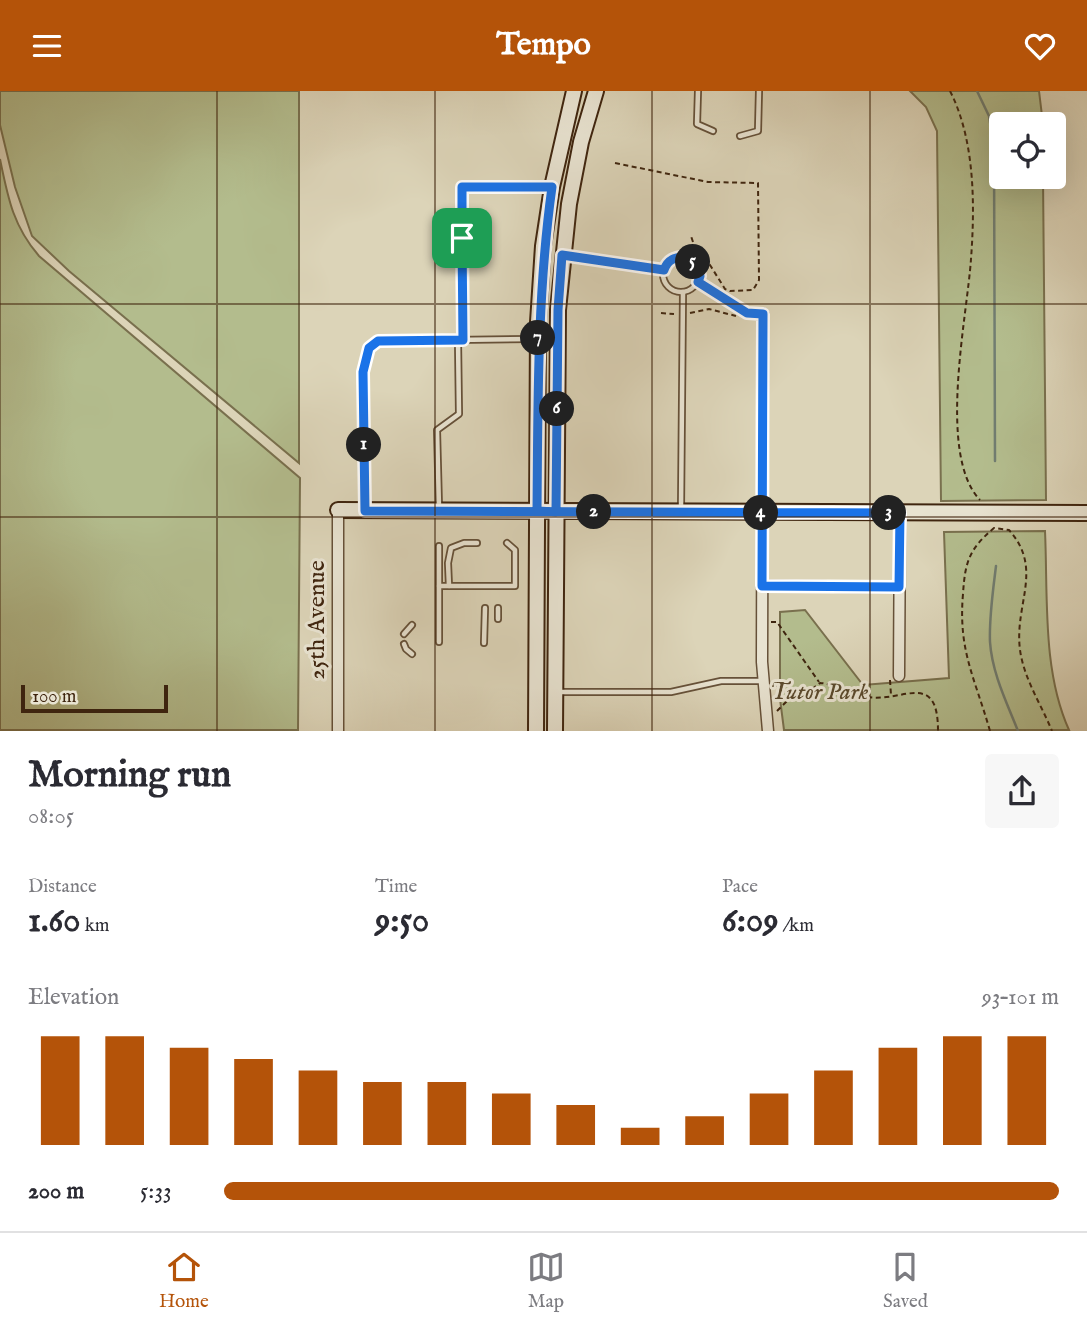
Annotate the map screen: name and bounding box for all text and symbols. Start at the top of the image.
text: Tempo [496,25,591,66]
icon: menu [28,27,66,65]
icon: heart [1021,27,1059,65]
map controls [989,112,1066,189]
button: locate [989,112,1066,189]
pin [432,208,492,268]
icon: arrive [443,219,481,257]
pin: 5 [676,245,710,279]
text: 5 [689,249,696,273]
pin: 7 [520,321,556,355]
text: 7 [533,325,542,349]
pin: 6 [540,391,574,427]
text: 6 [552,396,561,420]
pin: 1 [346,427,382,463]
text: 1 [360,432,367,456]
pin: 2 [576,495,612,529]
pin: 4 [744,495,778,531]
pin: 3 [872,495,906,531]
text: 2 [589,499,598,523]
text: 4 [756,500,765,524]
text: 3 [885,500,892,524]
street label: 25th Avenue [302,560,333,680]
park label: Tutor Park [770,677,869,708]
scale bar [21,681,168,713]
text: 100 m [32,685,76,709]
text: Morning run [28,752,231,800]
button: share [985,754,1059,828]
text: 08:05 [28,802,74,831]
text: Distance [28,875,97,899]
text: Time [375,875,417,899]
text: Pace [722,875,758,899]
text: 1.60 [28,899,81,944]
text: 9:50 [375,899,429,944]
text: 6:09 [722,899,778,944]
text: km [81,914,110,938]
text: /km [778,914,814,938]
text: Elevation [28,983,119,1012]
text: 93–101 m [982,983,1059,1012]
text: 200 m [28,1177,84,1206]
text: 5:33 [140,1177,172,1206]
tab: Home [159,1248,209,1314]
tab: Map [527,1248,565,1314]
tab: Saved [883,1248,928,1314]

